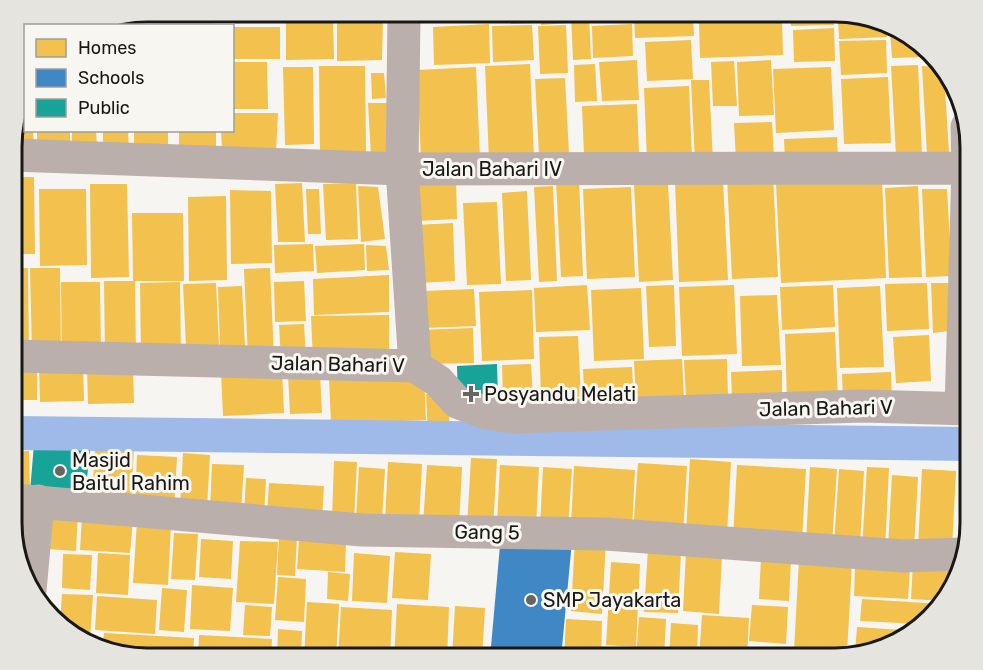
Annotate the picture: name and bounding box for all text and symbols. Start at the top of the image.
legend [24,24,234,132]
text: Homes [78,37,136,59]
text: Schools [78,67,144,89]
text: Public [78,97,130,119]
street label: Jalan Bahari IV [422,157,562,181]
street label: Jalan Bahari V [271,351,405,377]
place label: Posyandu Melati [484,382,636,406]
marker: Posyandu Melati [462,385,480,403]
street label: Jalan Bahari V [759,395,893,421]
place label: Masjid Baitul Rahim [72,448,190,495]
marker: Masjid Baitul Rahim [53,464,67,478]
street label: Gang 5 [454,519,520,545]
place label: SMP Jayakarta [543,588,681,612]
marker: SMP Jayakarta [524,593,538,607]

